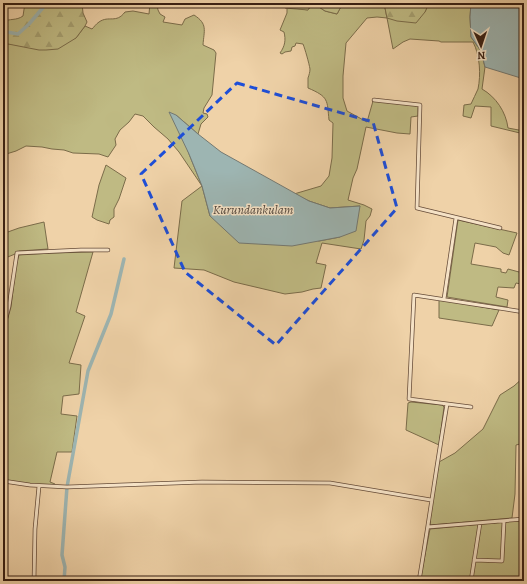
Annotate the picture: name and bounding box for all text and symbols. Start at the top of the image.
north arrow [461,26,501,66]
text: N [477,48,486,63]
water label: Kurundankulam [213,201,294,218]

